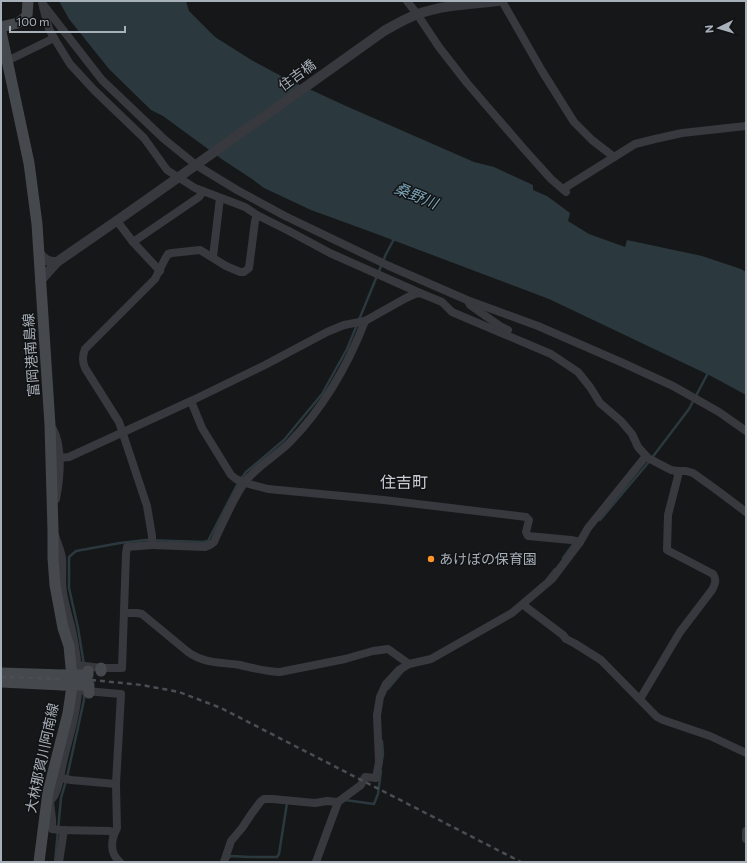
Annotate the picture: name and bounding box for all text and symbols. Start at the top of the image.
scale bar [10,8,125,34]
north arrow [699,8,739,48]
text: 100 m [16,14,50,28]
text: N [702,24,715,34]
street label: 住吉橋 [275,55,319,94]
water label: 桑野川 [392,178,442,213]
street label: 富岡港南島線 [19,313,42,398]
district label: 住吉町 [380,472,428,491]
place label: あけぼの保育園 [439,550,537,567]
marker: あけぼの保育園 [426,554,436,564]
street label: 大林那賀川阿南線 [22,701,61,814]

